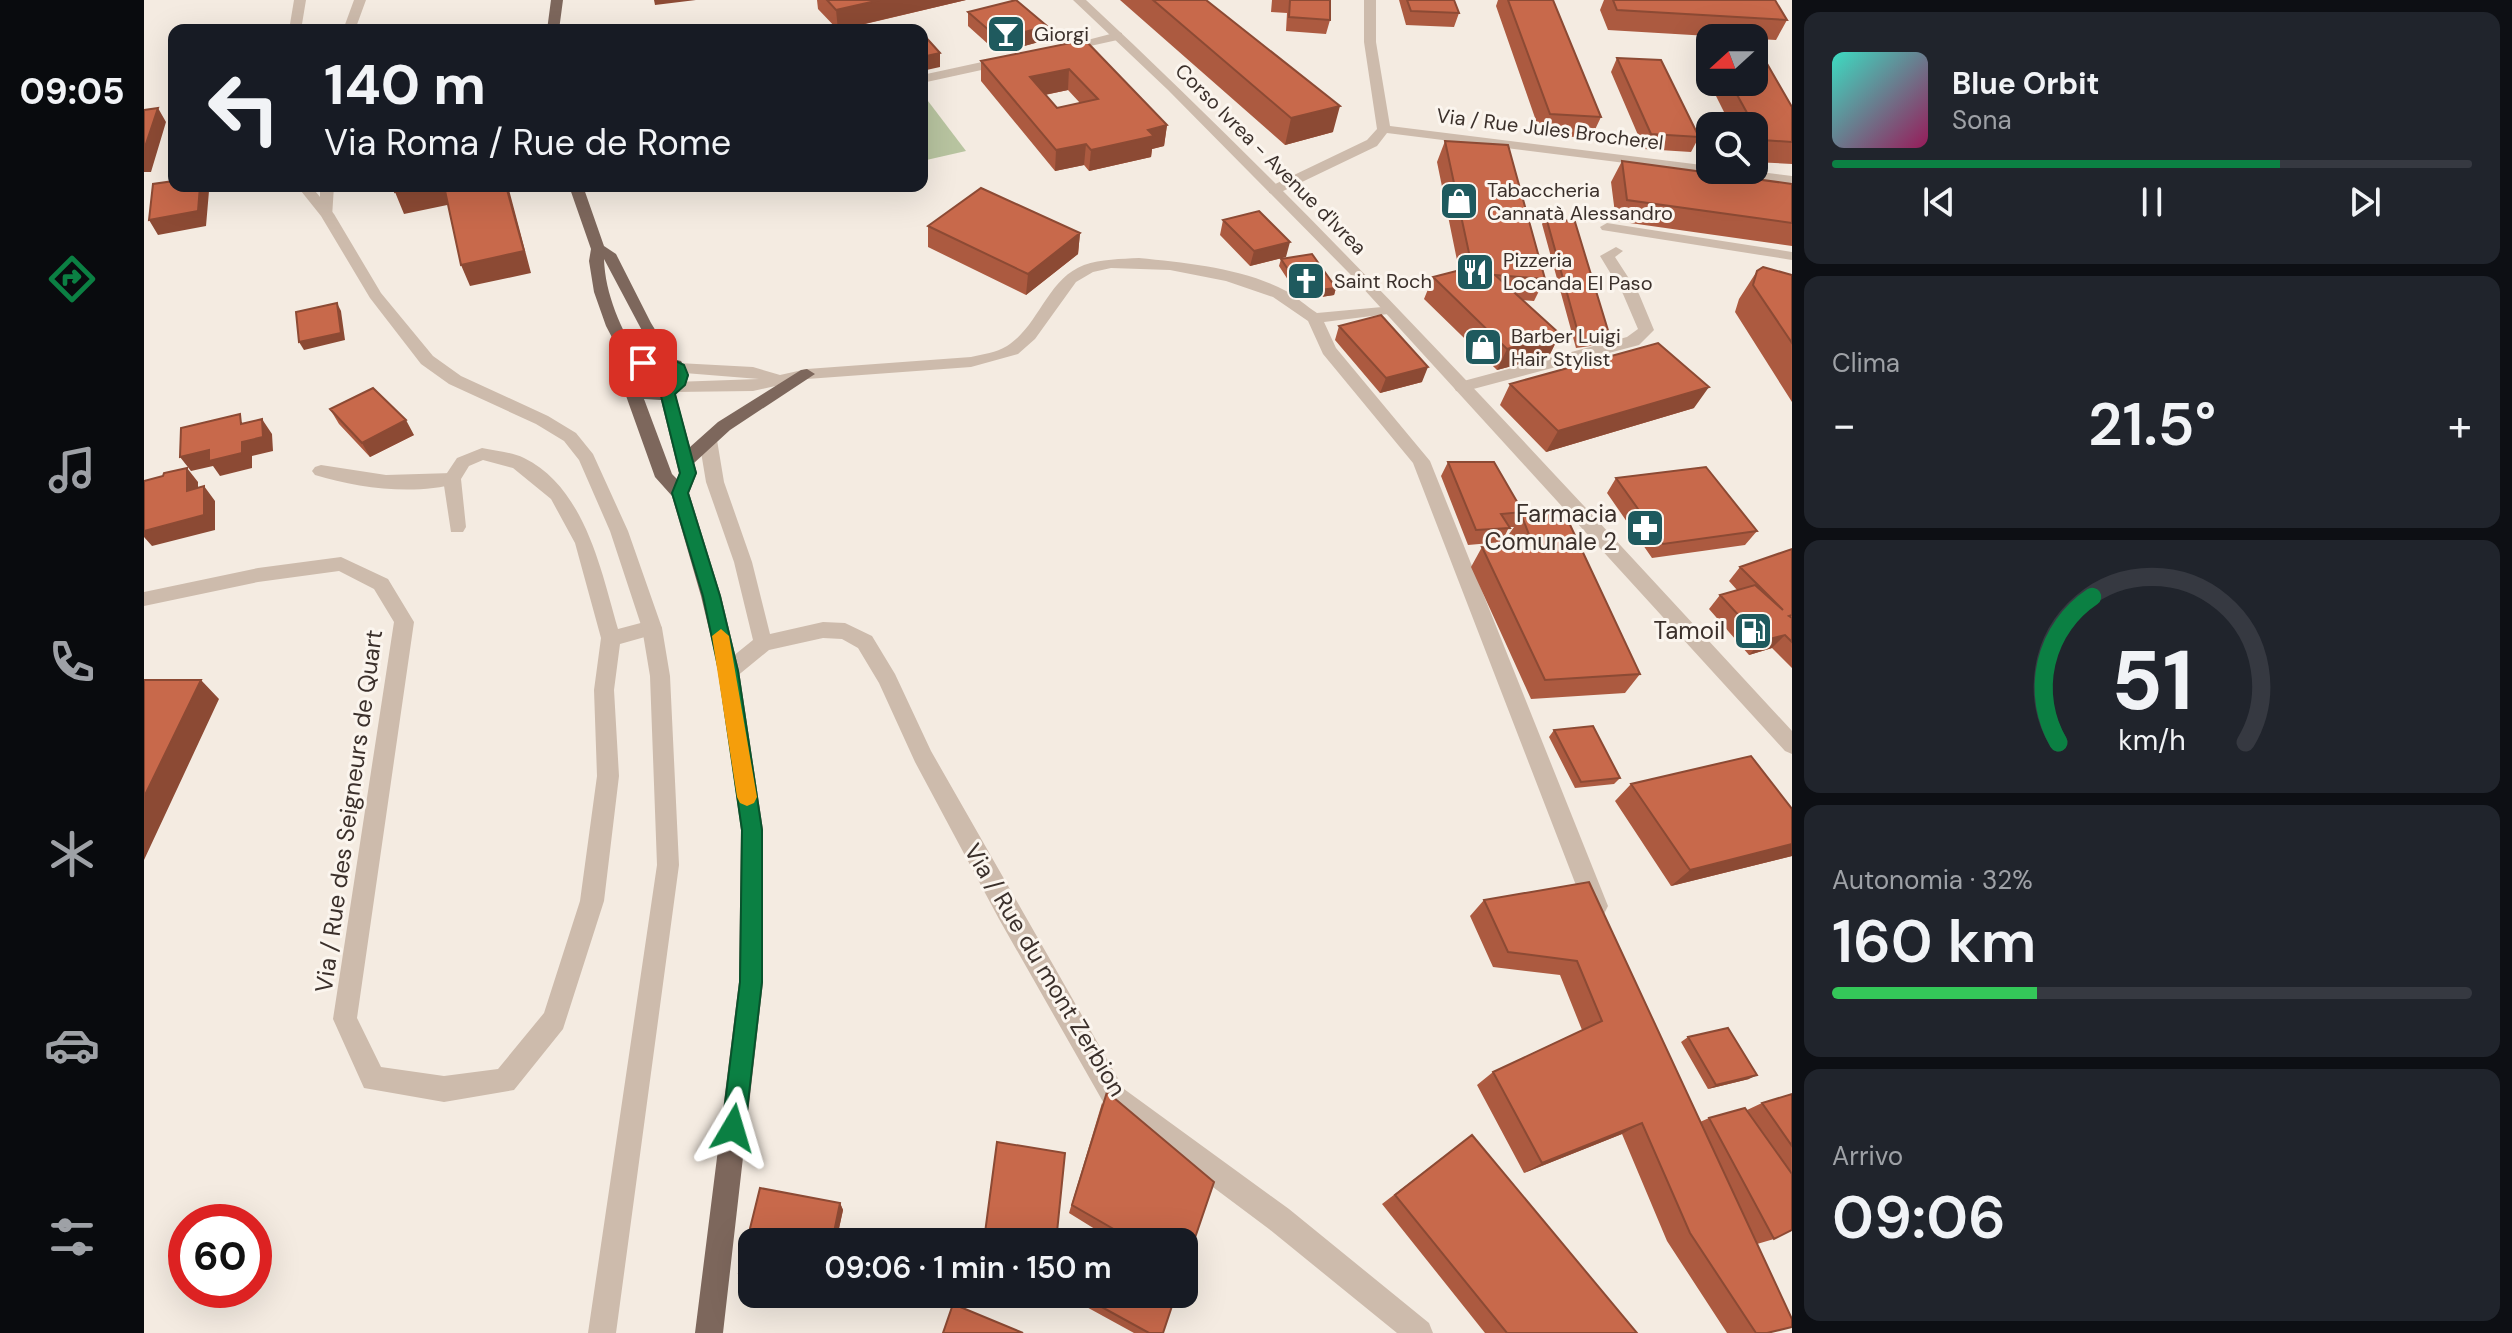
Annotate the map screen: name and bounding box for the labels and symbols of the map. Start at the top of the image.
bar icon: Giorgi [985,13,1027,55]
place label: Giorgi [1034,21,1089,47]
north arrow [1696,24,1768,96]
street label: Corso Ivrea - Avenue d'Ivrea [1170,58,1372,260]
street label: Via / Rue Jules Brocherel [1435,102,1665,156]
place label: Tabaccheria Cannatà Alessandro [1487,177,1673,226]
shop icon: Tabaccheria Cannatà Alessandro [1438,180,1480,222]
place label: Pizzeria Locanda El Paso [1503,247,1653,296]
restaurant icon: Pizzeria Locanda El Paso [1454,251,1496,293]
church icon: Saint Roch [1285,260,1327,302]
place label: Saint Roch [1334,268,1432,294]
place label: Barber Luigi Hair Stylist [1511,323,1621,372]
shop icon: Barber Luigi Hair Stylist [1462,326,1504,368]
pin [609,329,677,397]
place label: Farmacia Comunale 2 [1484,498,1617,557]
pharmacy icon: Farmacia Comunale 2 [1624,507,1666,549]
fuel station icon: Tamoil [1732,610,1774,652]
place label: Tamoil [1654,615,1725,646]
street label: Via / Rue des Seigneurs de Quart [308,628,389,994]
street label: Via / Rue du mont Zerbion [958,838,1133,1102]
position arrow [691,1086,775,1170]
speed limit sign: 60 [168,1204,272,1308]

